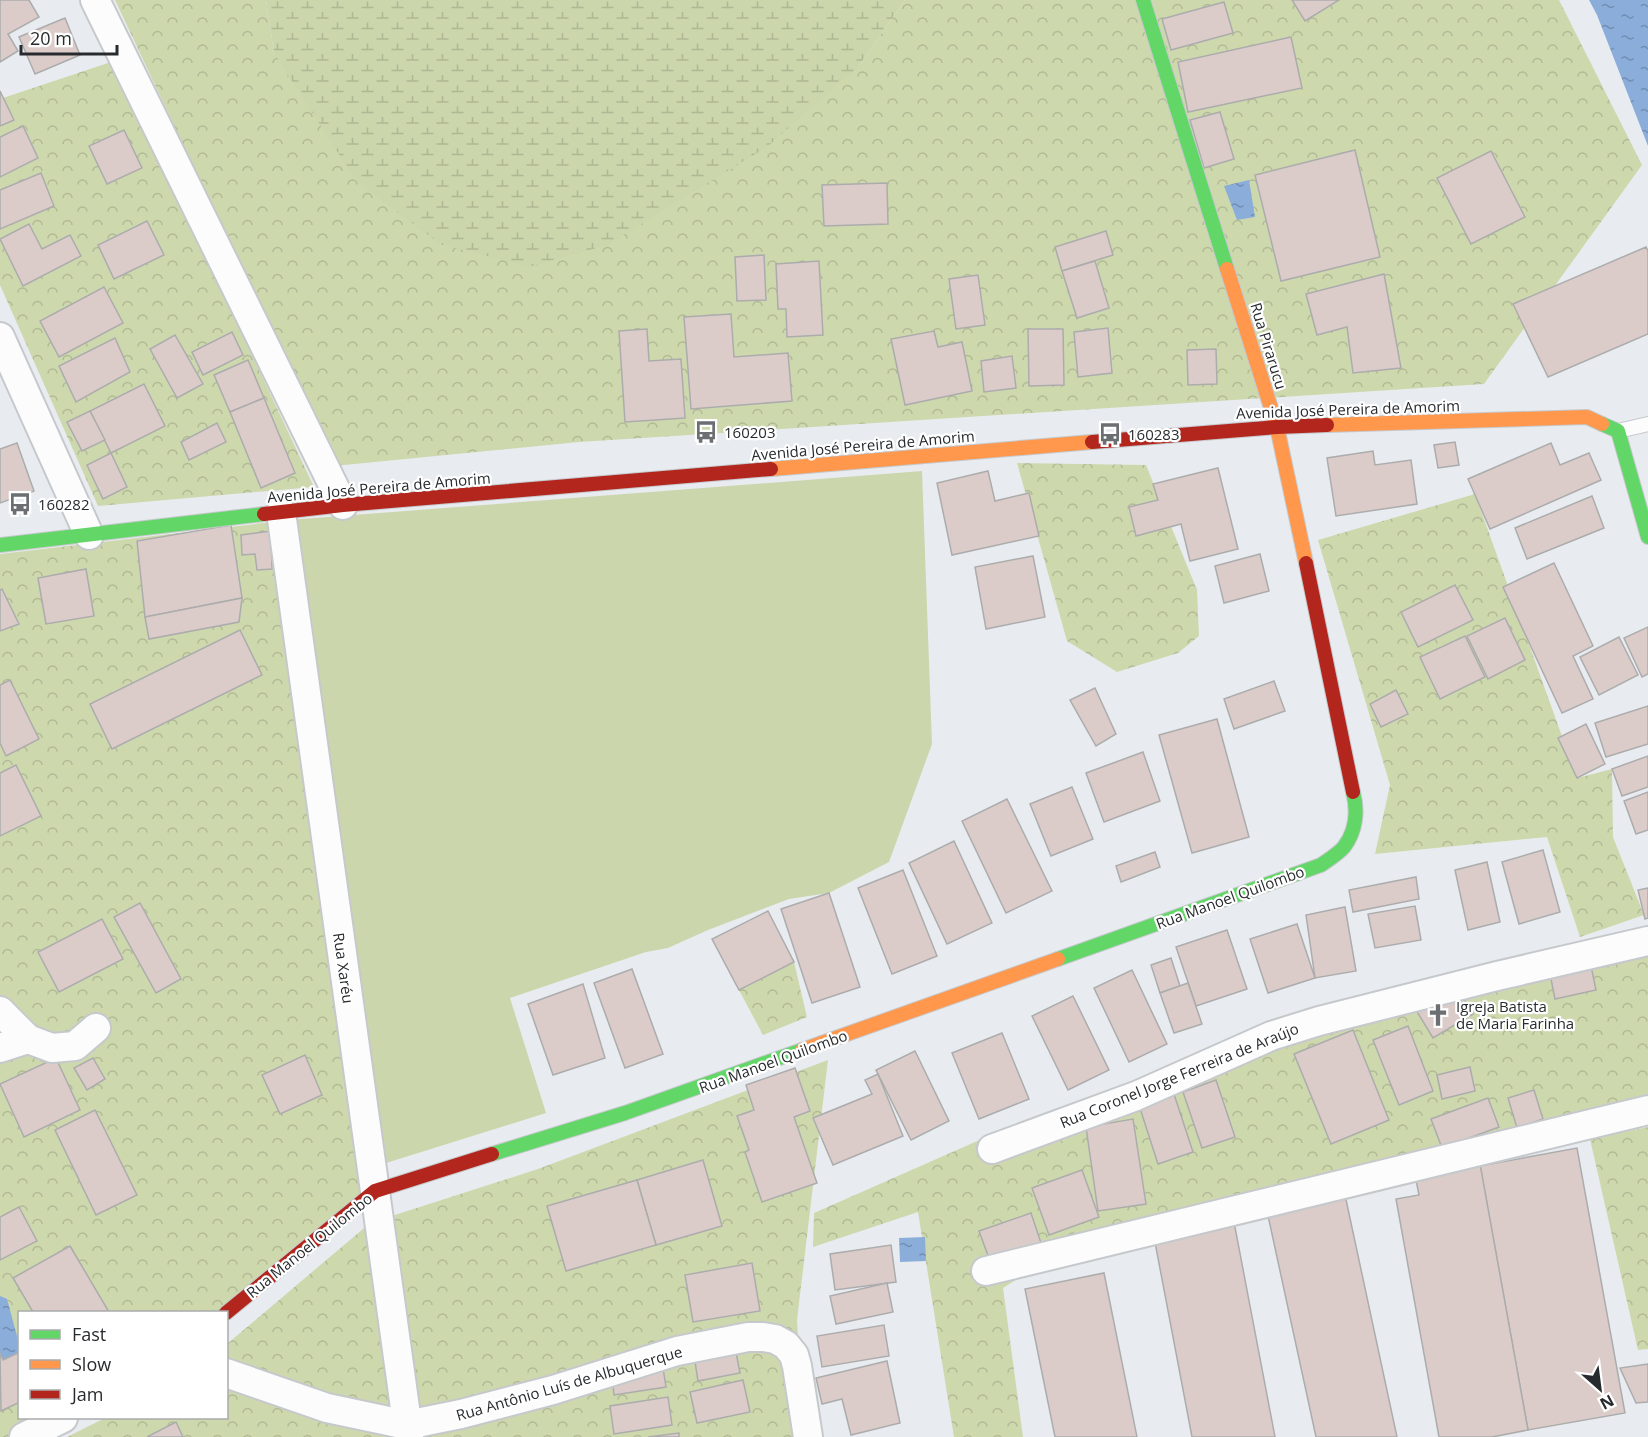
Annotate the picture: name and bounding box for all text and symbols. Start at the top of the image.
scale bar [21,18,117,56]
text: 20 m [30,26,72,50]
street label: Rua Pirarucu [1246,300,1292,392]
street label: Avenida José Pereira de Amorim [1236,395,1460,423]
bus stop icon: 160203 [693,419,719,445]
bus stop icon: 160283 [1097,421,1123,447]
place label: 160203 [724,422,775,442]
place label: 160283 [1128,424,1179,444]
street label: Avenida José Pereira de Amorim [750,425,976,465]
street label: Avenida José Pereira de Amorim [266,467,492,507]
bus stop icon: 160282 [7,491,33,517]
place label: 160282 [38,494,89,514]
street label: Rua Manoel Quilombo [1153,861,1307,933]
street label: Rua Xaréu [329,931,359,1005]
place label: Igreja Batista de Maria Farinha [1456,996,1574,1033]
church icon: Igreja Batista de Maria Farinha [1425,1002,1451,1028]
street label: Rua Coronel Jorge Ferreira de Araújo [1057,1018,1301,1132]
street label: Rua Manoel Quilombo [696,1025,850,1097]
street label: Rua Manoel Quilombo [242,1188,376,1302]
legend [18,1311,228,1419]
text: Fast [72,1322,106,1346]
street label: Rua Antônio Luís de Albuquerque [454,1341,684,1425]
text: Slow [72,1352,111,1376]
north arrow [1570,1359,1630,1419]
text: Jam [70,1382,104,1406]
text: N [1596,1389,1618,1415]

